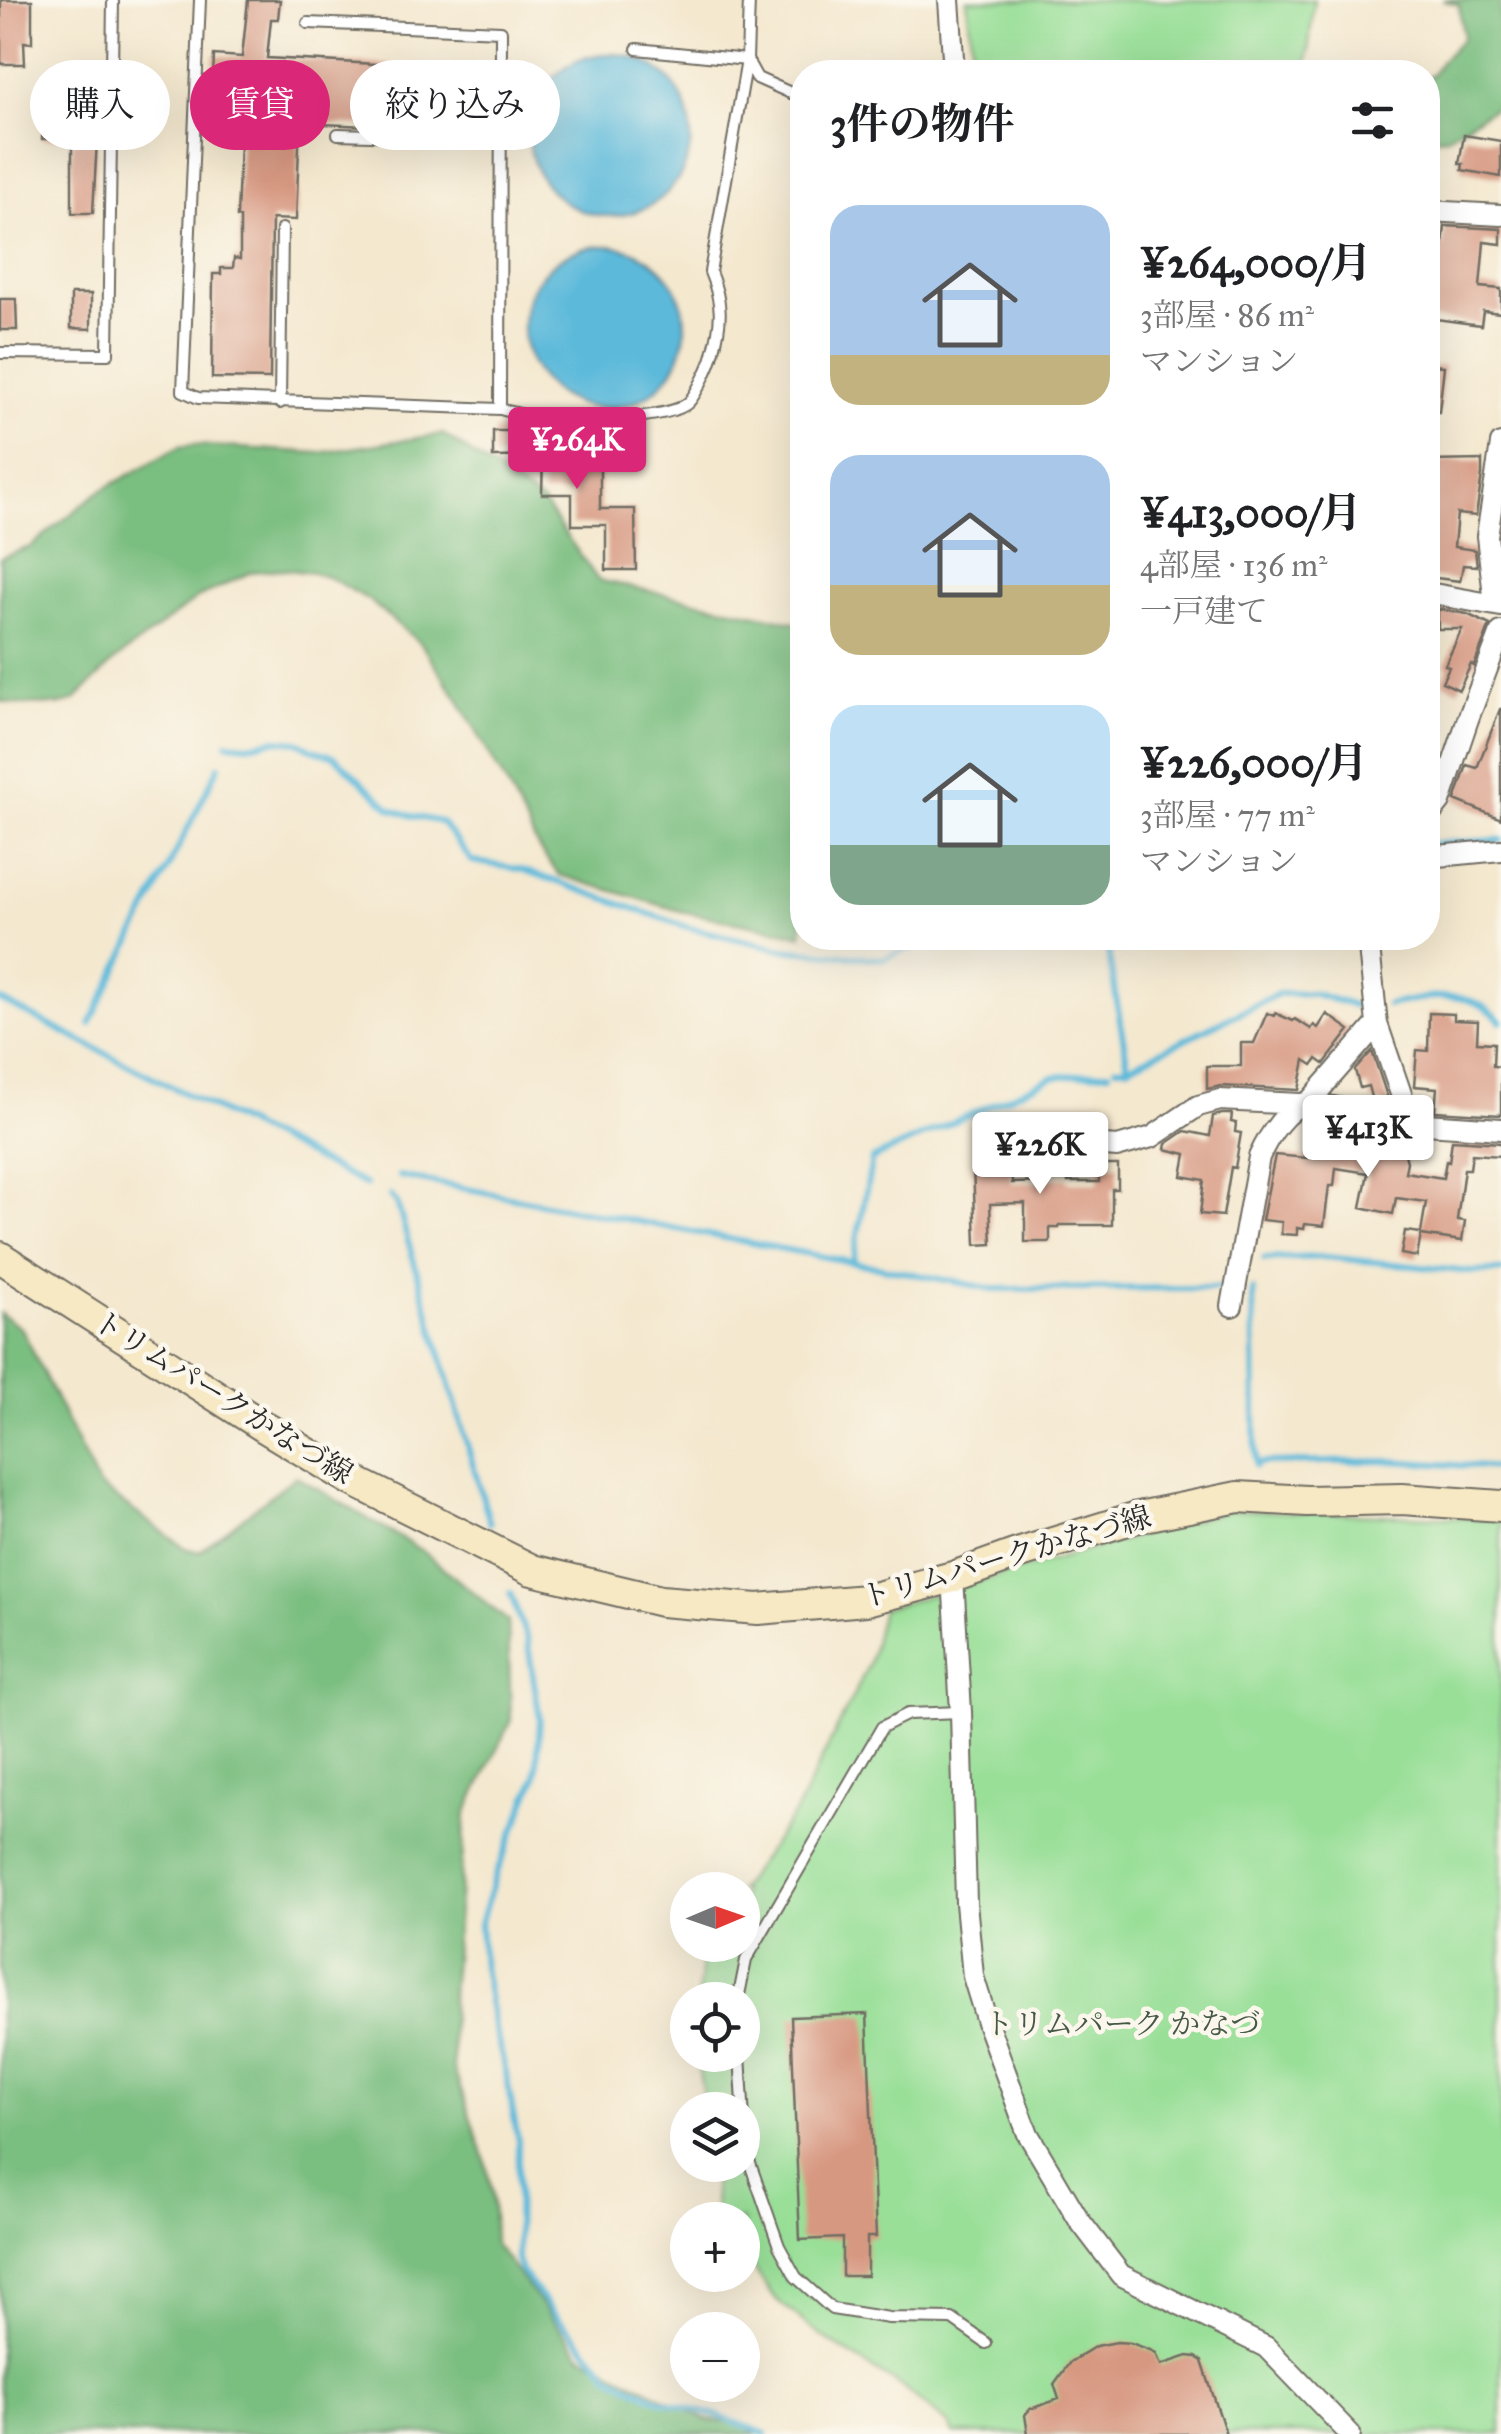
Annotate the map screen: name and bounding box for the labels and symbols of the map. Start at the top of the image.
pin: ¥264K [507,407,647,492]
pin: ¥413K [1298,1095,1438,1180]
pin: ¥226K [970,1112,1110,1197]
street label: トリムパークかなづ線 [86,1302,360,1492]
street label: トリムパークかなづ線 [857,1498,1155,1616]
north arrow [670,1872,760,1962]
park label: トリムパーク かなづ [984,2006,1260,2042]

